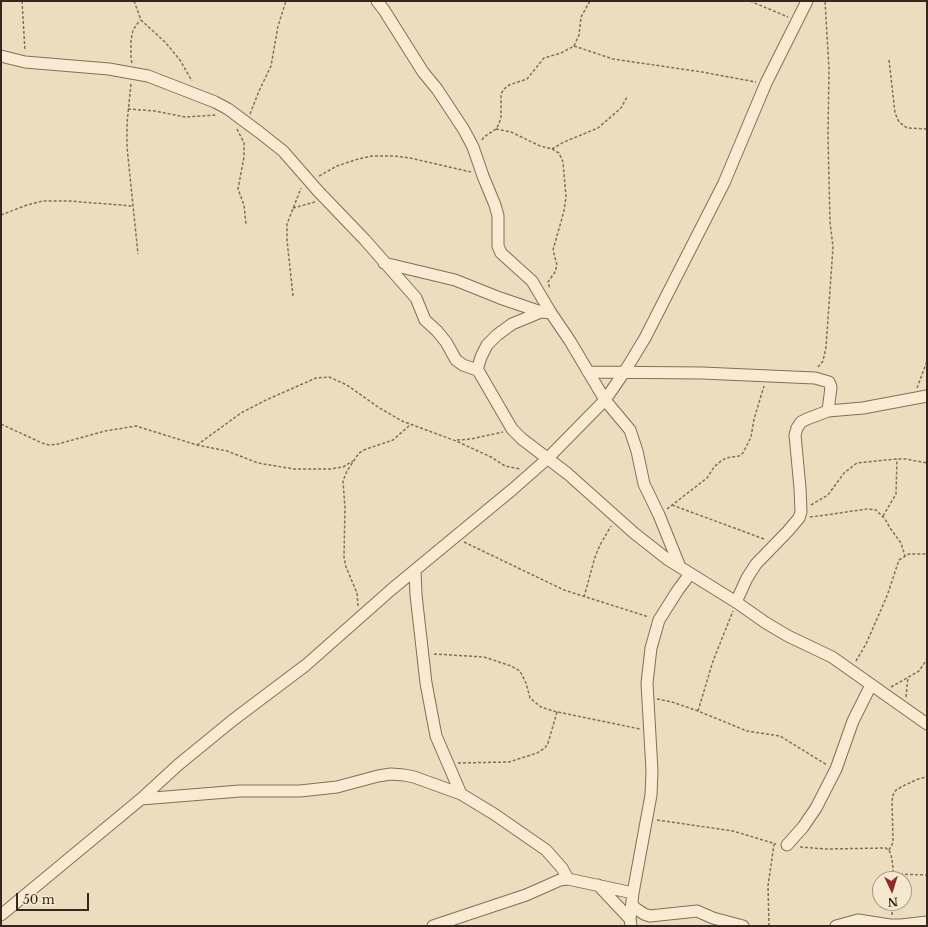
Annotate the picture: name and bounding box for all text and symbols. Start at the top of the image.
north arrow [872,871,912,911]
scale bar [18,885,91,911]
text: 50 m [23,892,55,907]
text: N [887,895,898,909]

